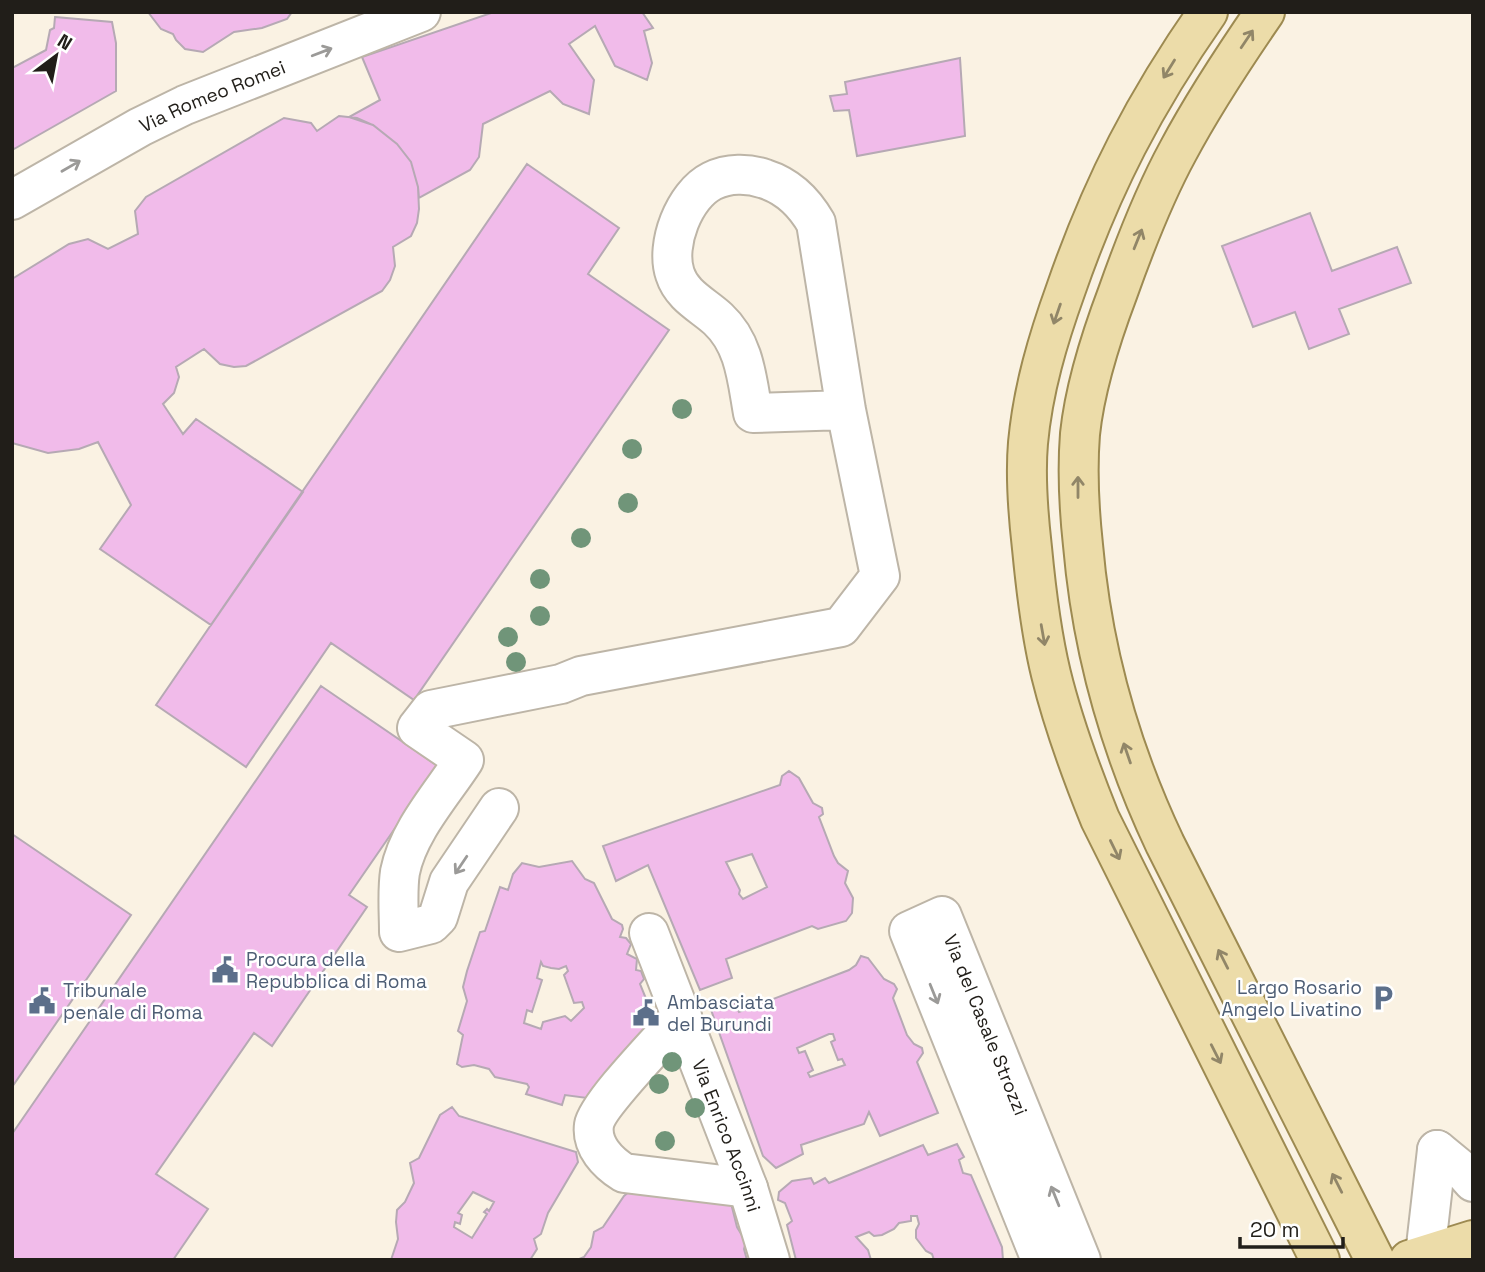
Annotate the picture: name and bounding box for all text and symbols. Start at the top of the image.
north arrow [21,21,91,91]
text: N [53,28,77,56]
one-way arrow [1240,30,1254,49]
one-way arrow [311,44,333,57]
street label: Via Romeo Romei [135,55,289,138]
one-way arrow [1162,58,1176,78]
one-way arrow [61,159,81,173]
one-way arrow [1133,228,1146,250]
one-way arrow [1050,303,1062,325]
one-way arrow [1072,476,1085,499]
one-way arrow [1037,623,1050,646]
one-way arrow [1120,742,1132,764]
one-way arrow [1108,839,1122,860]
one-way arrow [454,854,468,874]
street label: Via del Casale Strozzi [938,931,1033,1119]
place label: Procura della Repubblica di Roma [246,947,427,994]
one-way arrow [1216,949,1230,969]
public building icon: Procura della Repubblica di Roma [210,955,240,985]
place label: Largo Rosario Angelo Livatino [1222,975,1362,1022]
place label: Tribunale penale di Roma [63,978,203,1025]
one-way arrow [929,983,942,1004]
parking icon: Largo Rosario Angelo Livatino [1368,983,1398,1013]
public building icon: Tribunale penale di Roma [27,986,57,1016]
place label: Ambasciata del Burundi [667,990,774,1037]
public building icon: Ambasciata del Burundi [631,998,661,1028]
one-way arrow [1210,1043,1224,1064]
street label: Via Enrico Accinni [686,1056,767,1215]
one-way arrow [1329,1174,1343,1194]
one-way arrow [1048,1186,1061,1208]
scale bar [1240,1206,1343,1250]
text: 20 m [1250,1216,1300,1243]

